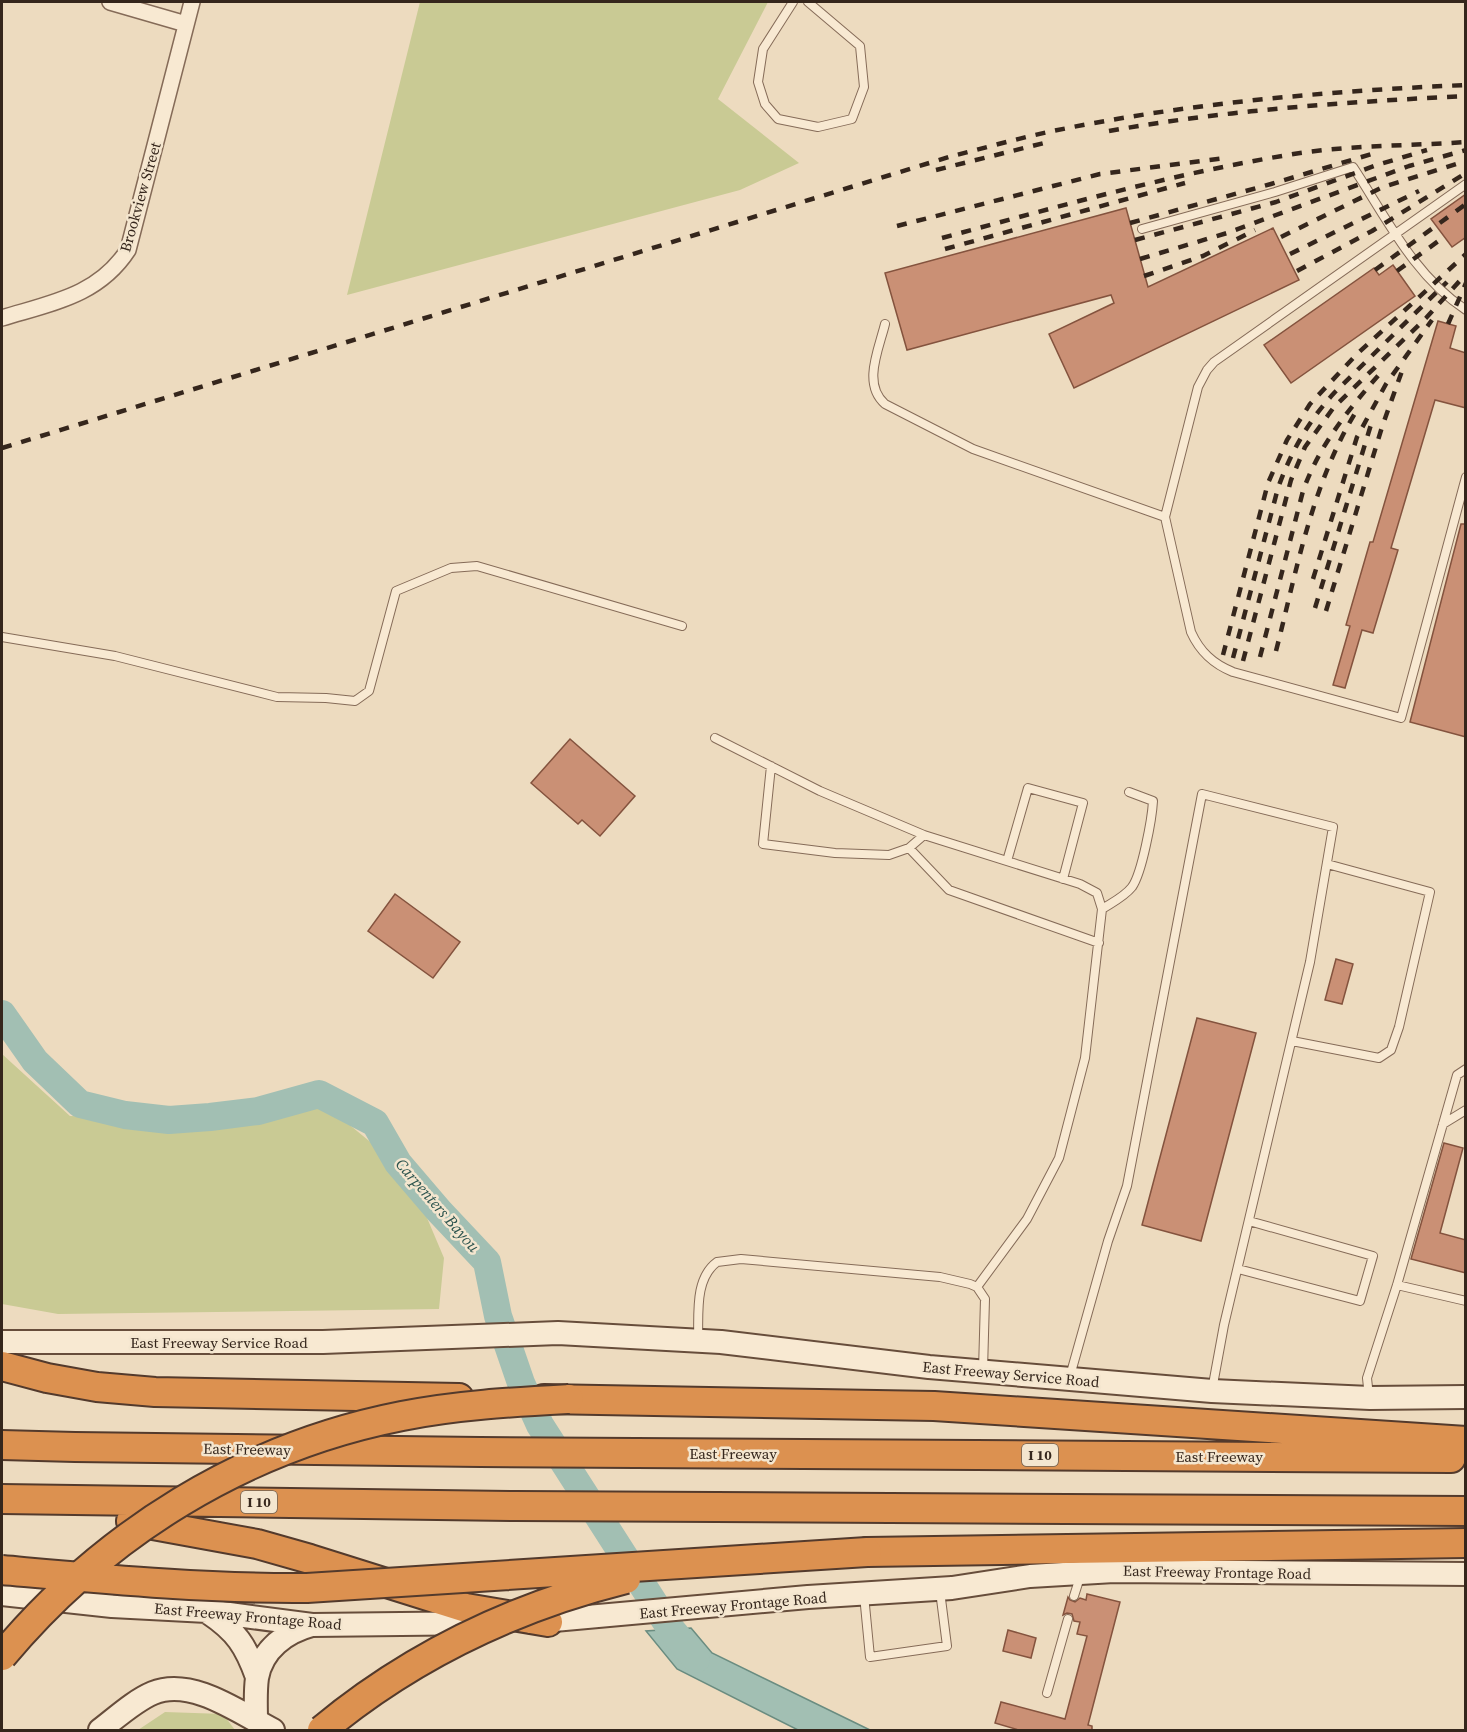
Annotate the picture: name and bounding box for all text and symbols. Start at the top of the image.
street label: Brookview Street [114,139,166,254]
water label: Carpenters Bayou [391,1153,486,1257]
street label: East Freeway Service Road [130,1332,308,1353]
street label: East Freeway Service Road [922,1356,1101,1392]
street label: East Freeway [203,1438,291,1460]
street label: East Freeway [689,1443,777,1464]
road number: I 10 [1022,1444,1058,1466]
street label: East Freeway [1175,1446,1263,1467]
road number: I 10 [241,1491,277,1513]
street label: East Freeway Frontage Road [1123,1560,1312,1584]
street label: East Freeway Frontage Road [638,1586,828,1624]
street label: East Freeway Frontage Road [153,1597,343,1635]

